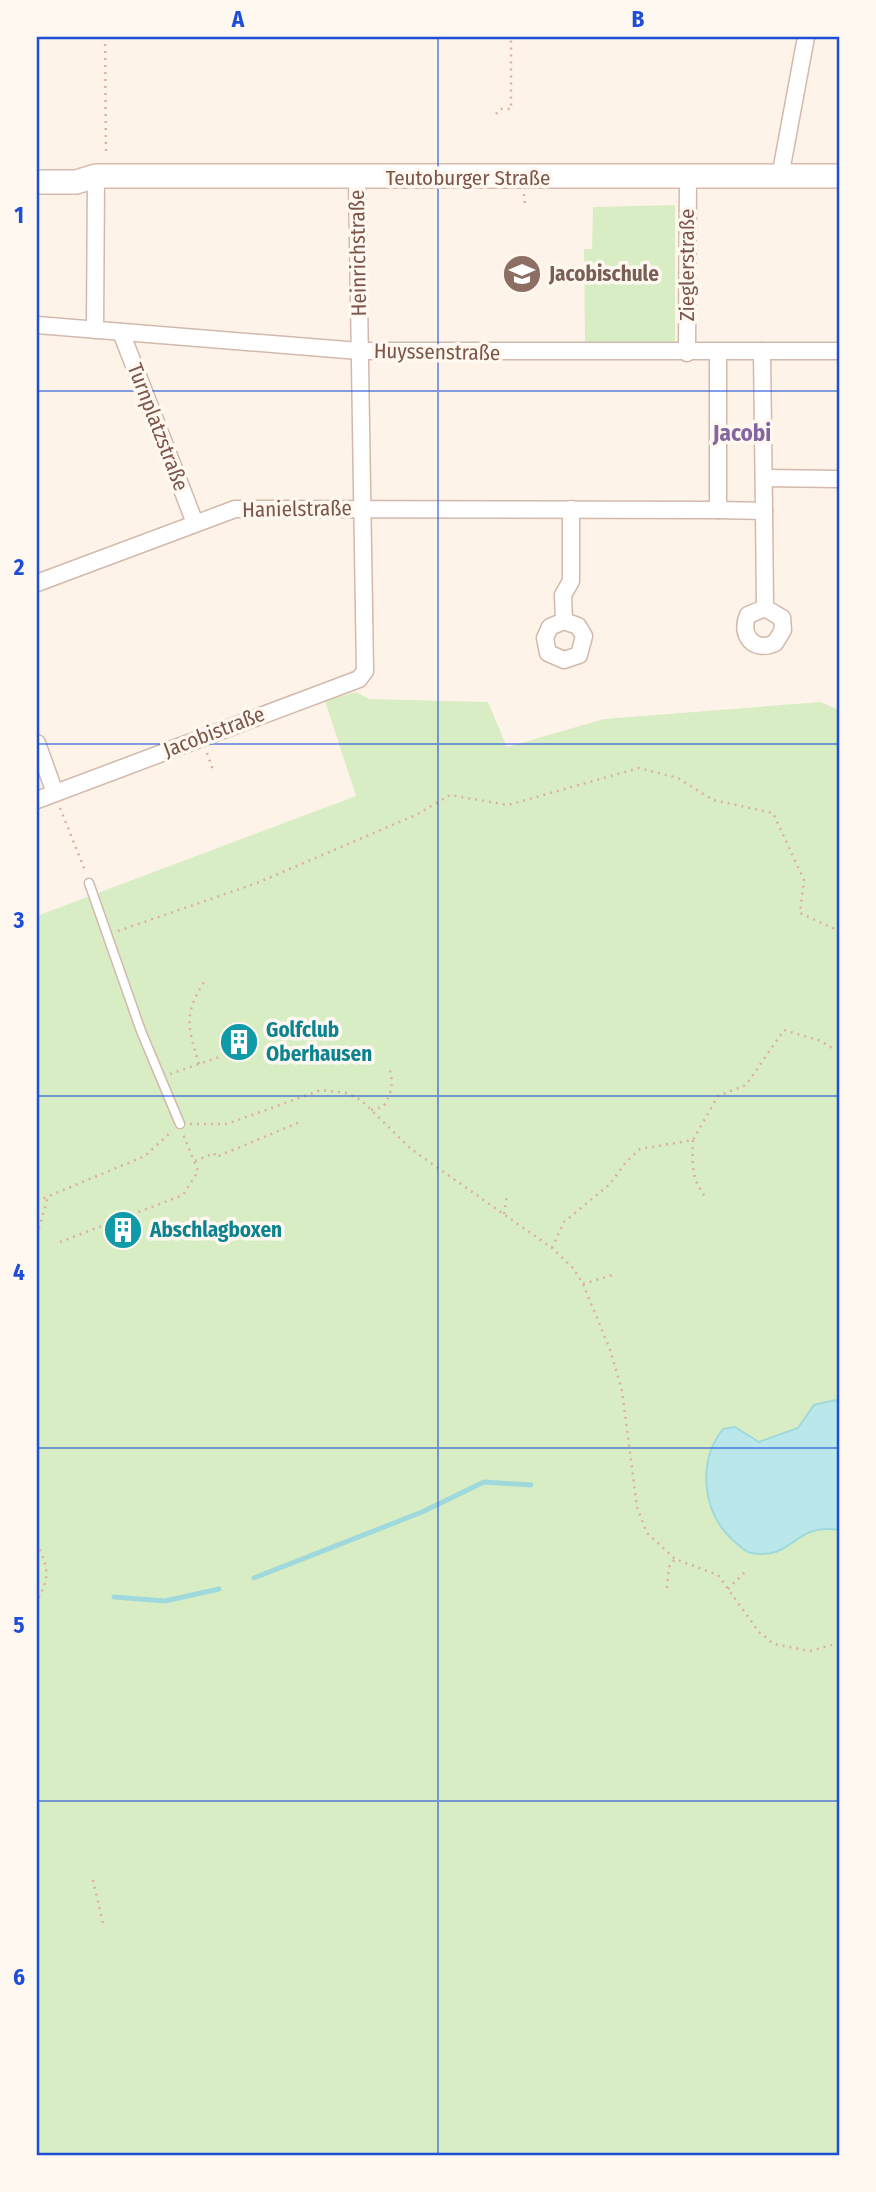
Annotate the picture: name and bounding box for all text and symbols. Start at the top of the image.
text: A [231,5,245,33]
text: B [632,5,645,33]
street label: Teutoburger Straße [386,165,550,191]
street label: Heinrichstraße [344,190,372,316]
text: 1 [14,201,24,229]
street label: Zieglerstraße [674,209,700,321]
school or university icon: Jacobischule [501,253,543,295]
place label: Jacobischule [548,261,659,287]
street label: Huyssenstraße [374,338,500,366]
street label: Turnplatzstraße [122,359,194,495]
district label: Jacobi [712,419,771,447]
street label: Hanielstraße [242,495,352,523]
text: 2 [13,553,25,581]
street label: Jacobistraße [160,701,268,763]
text: 3 [13,906,25,934]
place label: Golfclub Oberhausen [266,1017,372,1067]
building icon: Golfclub Oberhausen [218,1021,260,1063]
building icon: Abschlagboxen [102,1209,144,1251]
place label: Abschlagboxen [149,1217,282,1243]
text: 4 [13,1258,25,1286]
text: 5 [13,1611,25,1639]
text: 6 [13,1963,25,1991]

